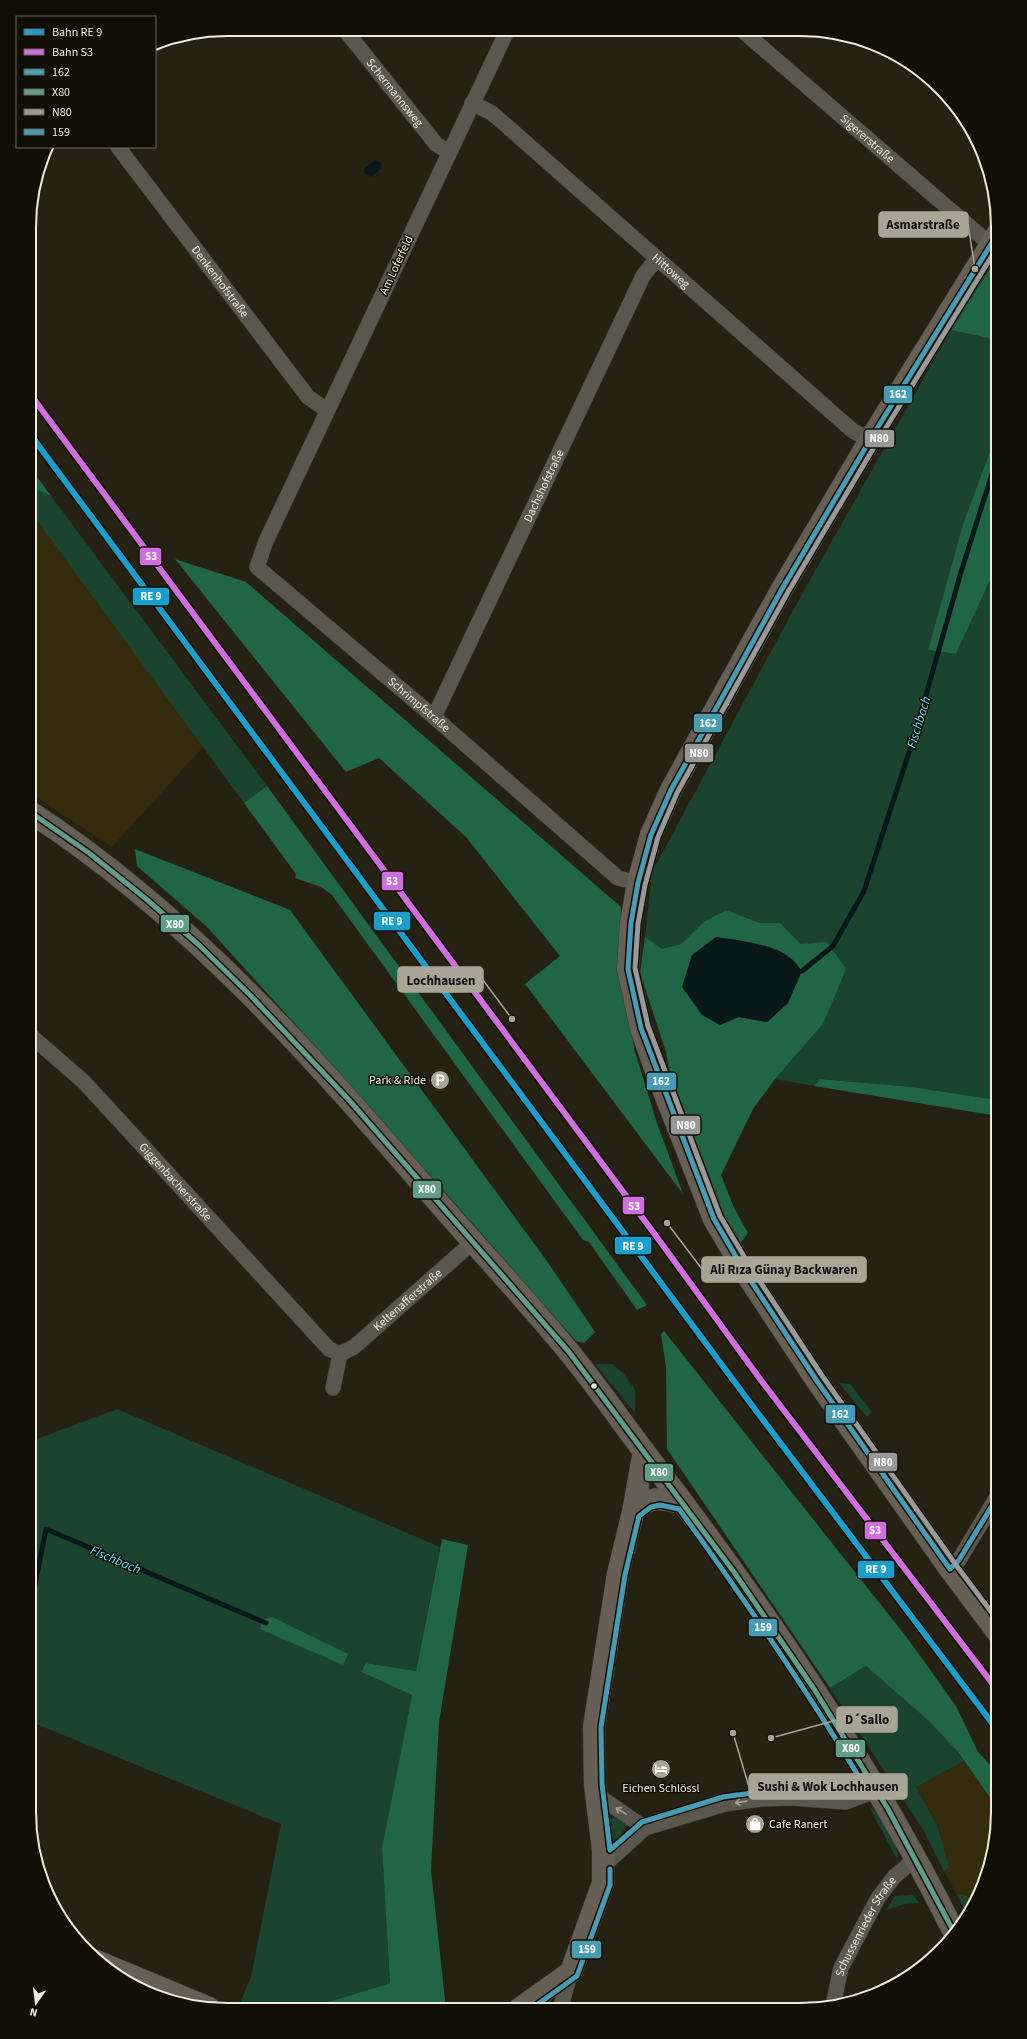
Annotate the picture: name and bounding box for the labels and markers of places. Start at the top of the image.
callout: Asmarstraße [879,212,968,237]
callout: Lochhausen [398,967,483,992]
parking icon: Park & Ride [429,1069,451,1091]
place label: Park & Ride [369,1072,426,1089]
callout: Ali Rıza Günay Backwaren [702,1257,866,1282]
unlabelled marker [589,1381,599,1391]
callout: D´Sallo [837,1707,897,1732]
hotel icon: Eichen Schlössl [650,1758,672,1780]
callout: Sushi & Wok Lochhausen [749,1774,907,1799]
place label: Eichen Schlössl [622,1780,700,1797]
shop icon: Cafe Ranert [744,1813,766,1835]
place label: Cafe Ranert [769,1816,827,1833]

